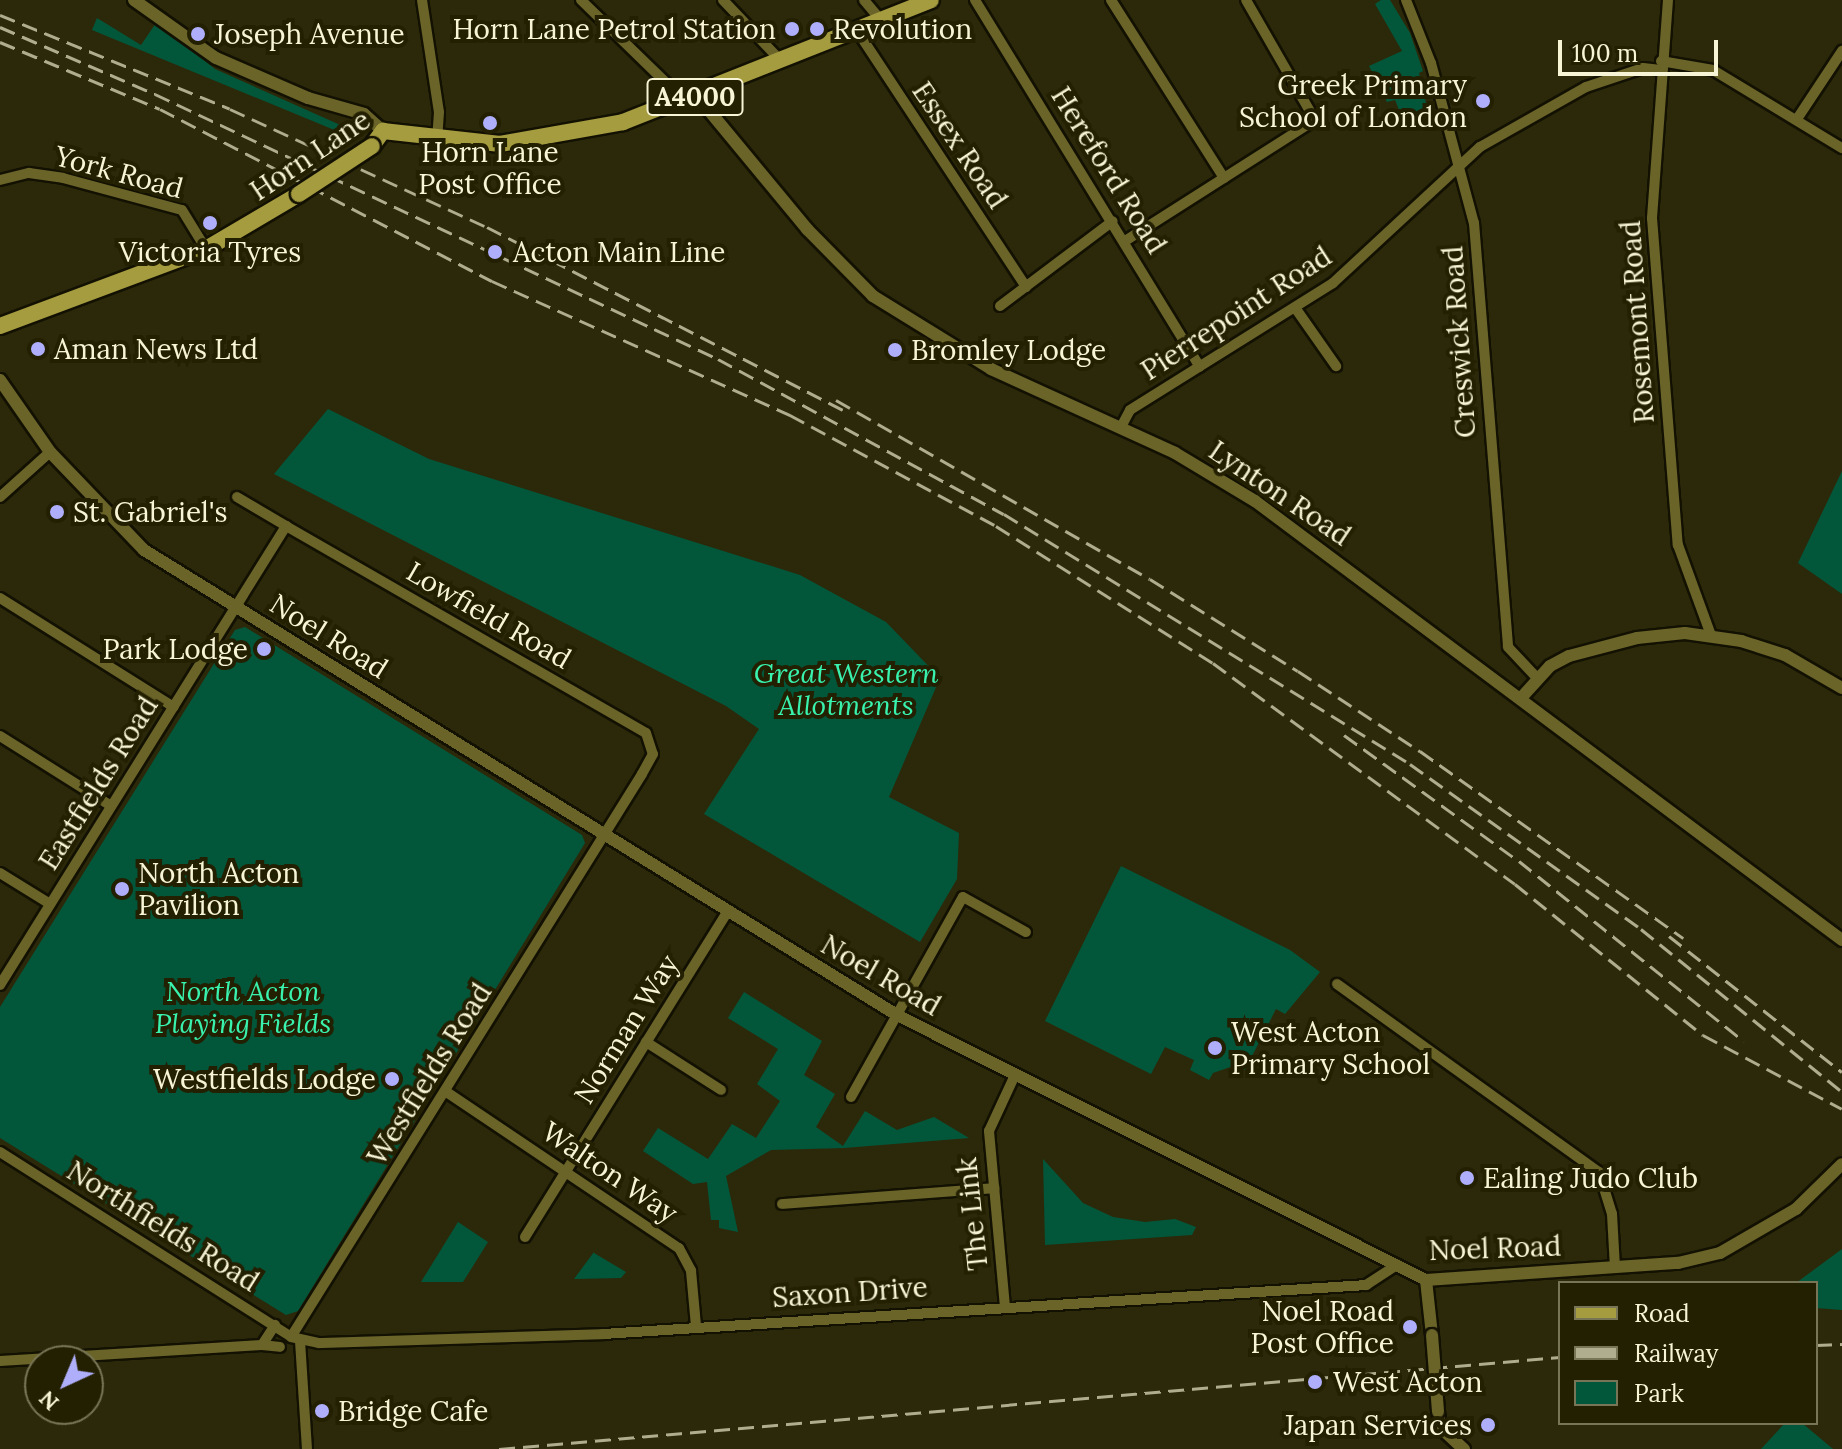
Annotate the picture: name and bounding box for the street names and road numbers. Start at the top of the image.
road number: A4000 [645,75,745,119]
street label: Essex Road [905,75,1015,215]
street label: Hereford Road [1044,80,1174,260]
street label: Horn Lane [244,103,376,207]
street label: York Road [51,139,187,205]
street label: Rosemont Road [1613,219,1661,425]
street label: Pierrepoint Road [1135,239,1337,387]
street label: Creswick Road [1436,245,1482,439]
street label: Lynton Road [1203,433,1357,553]
street label: Lowfield Road [401,554,577,676]
street label: Noel Road [264,587,394,685]
street label: Eastfields Road [31,690,165,876]
street label: Noel Road [815,927,947,1023]
street label: Norman Way [567,948,685,1110]
street label: Westfields Road [360,977,498,1171]
street label: Walton Way [536,1114,684,1230]
street label: Northfields Road [61,1154,265,1298]
street label: The Link [949,1156,995,1272]
street label: Noel Road [1428,1229,1562,1267]
street label: Saxon Drive [771,1270,929,1314]

